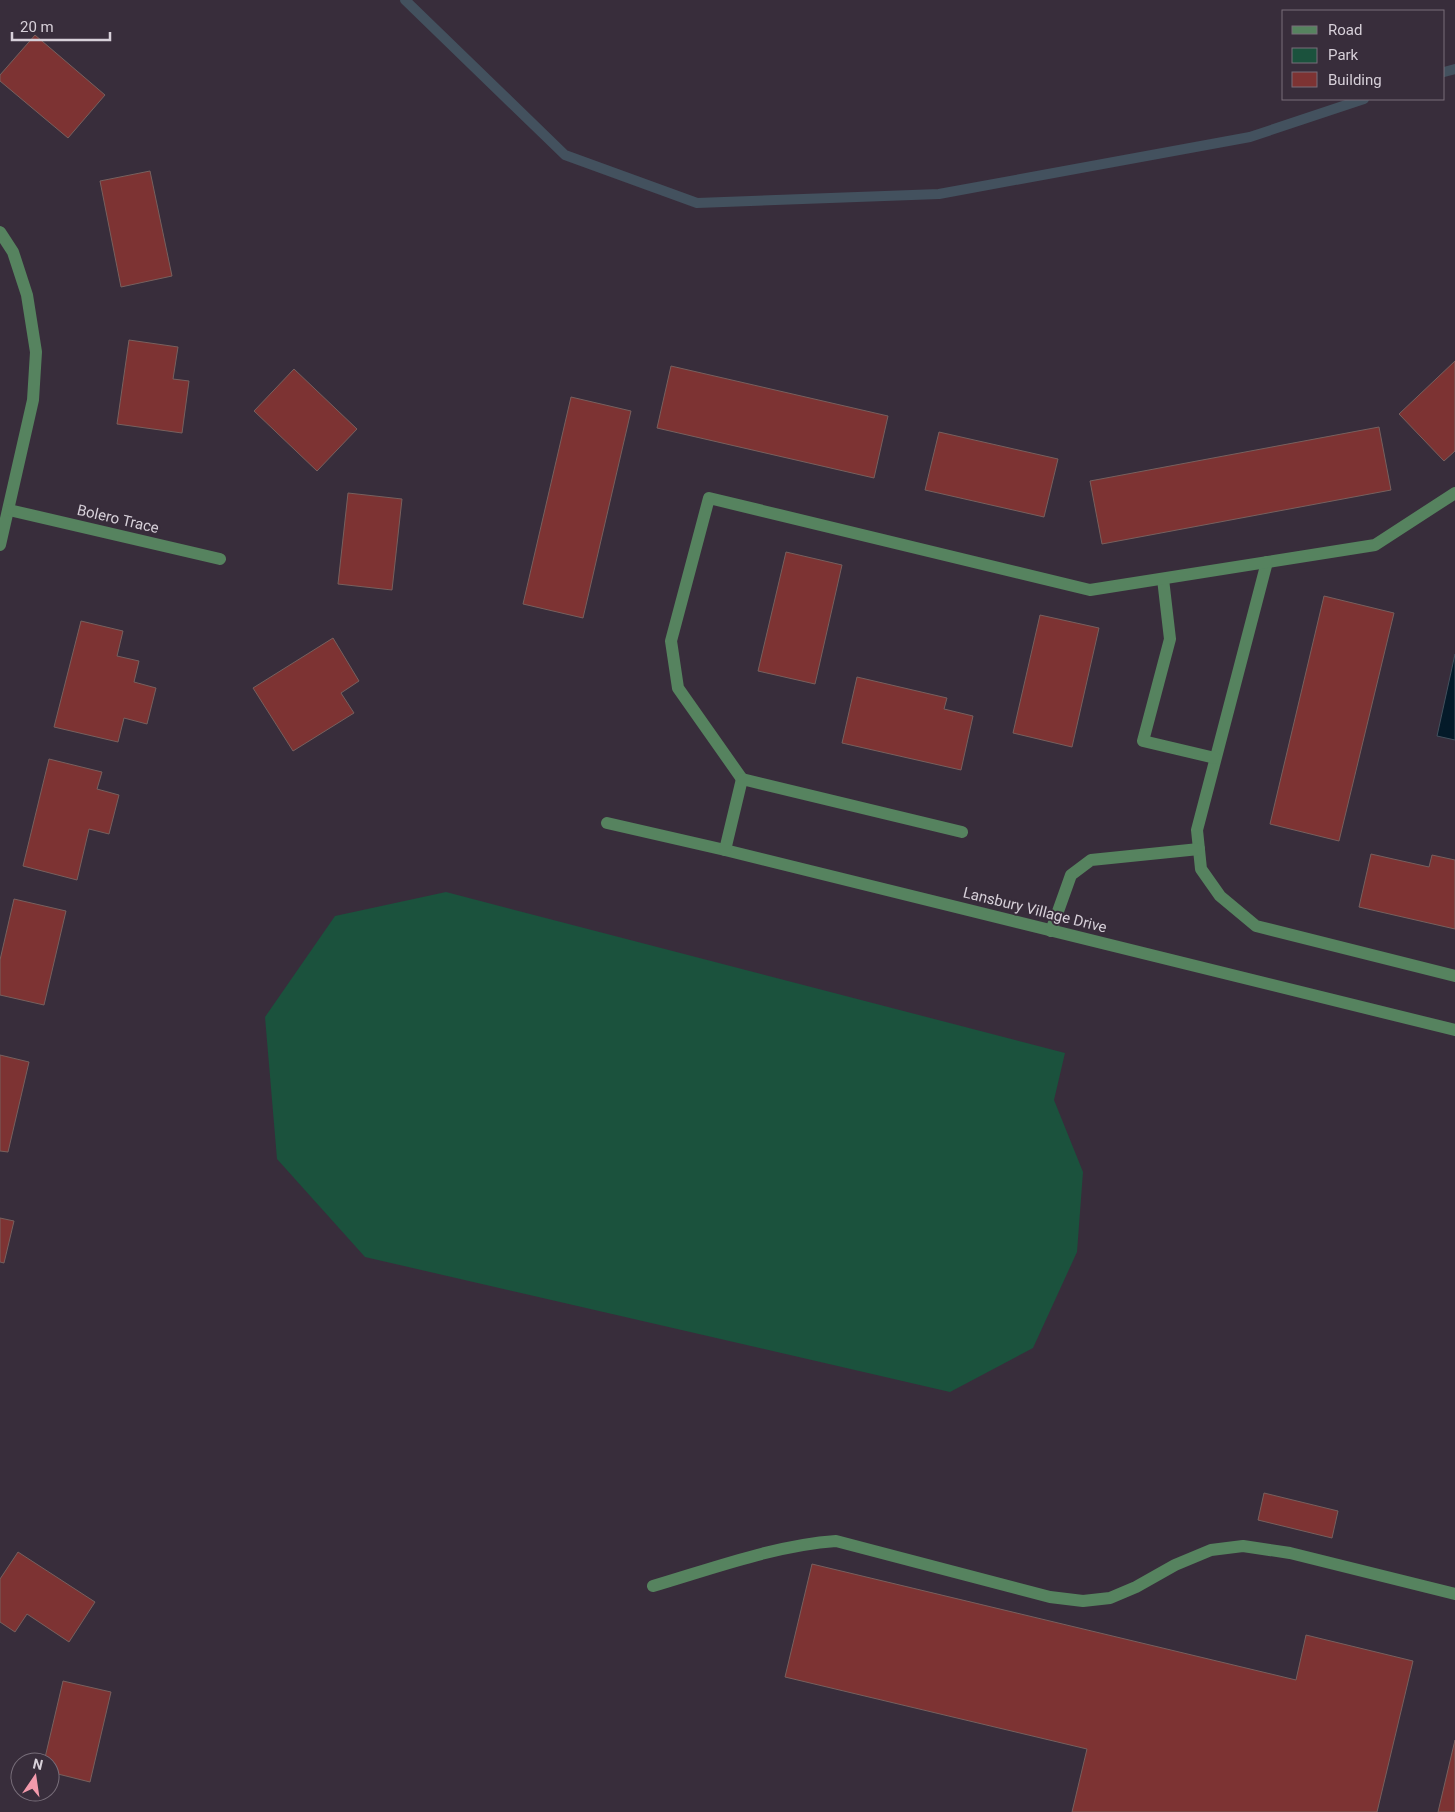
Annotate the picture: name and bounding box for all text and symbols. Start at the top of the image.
scale bar [12,10,110,42]
legend [1282,10,1445,100]
text: 20 m [20,18,54,36]
text: Road [1328,21,1362,39]
text: Park [1328,46,1359,64]
text: Building [1328,71,1382,89]
street label: Bolero Trace [75,501,161,537]
street label: Lansbury Village Drive [961,883,1109,937]
north arrow [10,1752,60,1802]
text: N [31,1755,45,1773]

